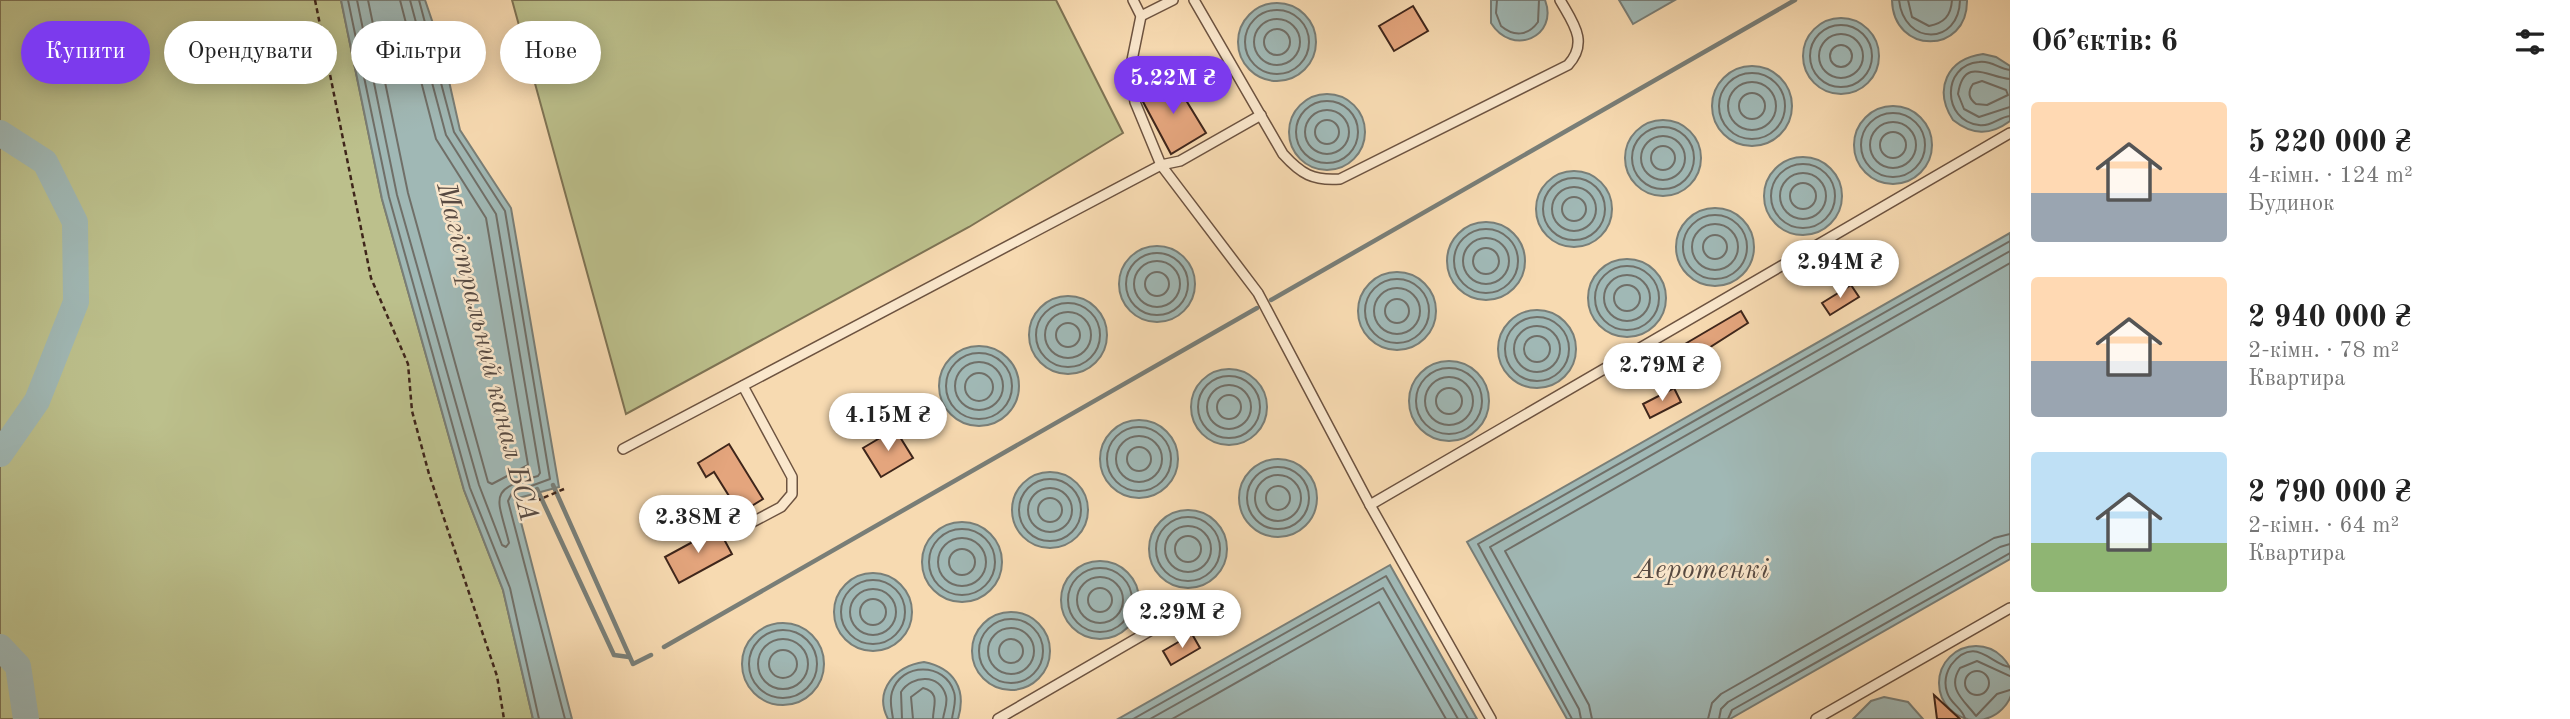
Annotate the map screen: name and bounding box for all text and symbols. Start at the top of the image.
chip: Купити [21,21,150,84]
chip: Орендувати [164,21,337,84]
chip: Фільтри [351,21,486,84]
chip: Нове [500,21,601,84]
icon: filters [2511,23,2549,61]
text: Об’єктів: 6 [2031,27,2178,57]
pin: 5.22M ₴ [1108,57,1238,116]
text: 5.22M ₴ [1130,67,1216,90]
text: 5 220 000 ₴ [2248,128,2412,158]
icon: home [2087,130,2171,214]
text: 4-кімн. · 124 m² [2248,164,2413,187]
water label: Магістральний канал БСА [430,179,542,524]
text: Будинок [2248,192,2335,215]
pin: 2.94M ₴ [1775,240,1905,300]
text: 2.94M ₴ [1797,251,1883,274]
text: 2 940 000 ₴ [2248,303,2412,333]
icon: home [2087,305,2171,389]
text: 2-кімн. · 78 m² [2248,339,2399,362]
pin: 2.79M ₴ [1597,344,1727,403]
text: 2.79M ₴ [1619,354,1705,377]
text: Квартира [2248,367,2346,390]
pin: 4.15M ₴ [823,393,953,453]
text: 4.15M ₴ [845,404,931,427]
text: 2 790 000 ₴ [2248,478,2412,508]
icon: home [2087,480,2171,564]
pin: 2.38M ₴ [633,496,763,555]
text: 2.38M ₴ [655,506,741,529]
text: 2-кімн. · 64 m² [2248,514,2399,537]
text: Квартира [2248,542,2346,565]
water label: Аеротенкі [1633,557,1769,585]
pin: 2.29M ₴ [1117,590,1247,650]
text: 2.29M ₴ [1139,601,1225,624]

